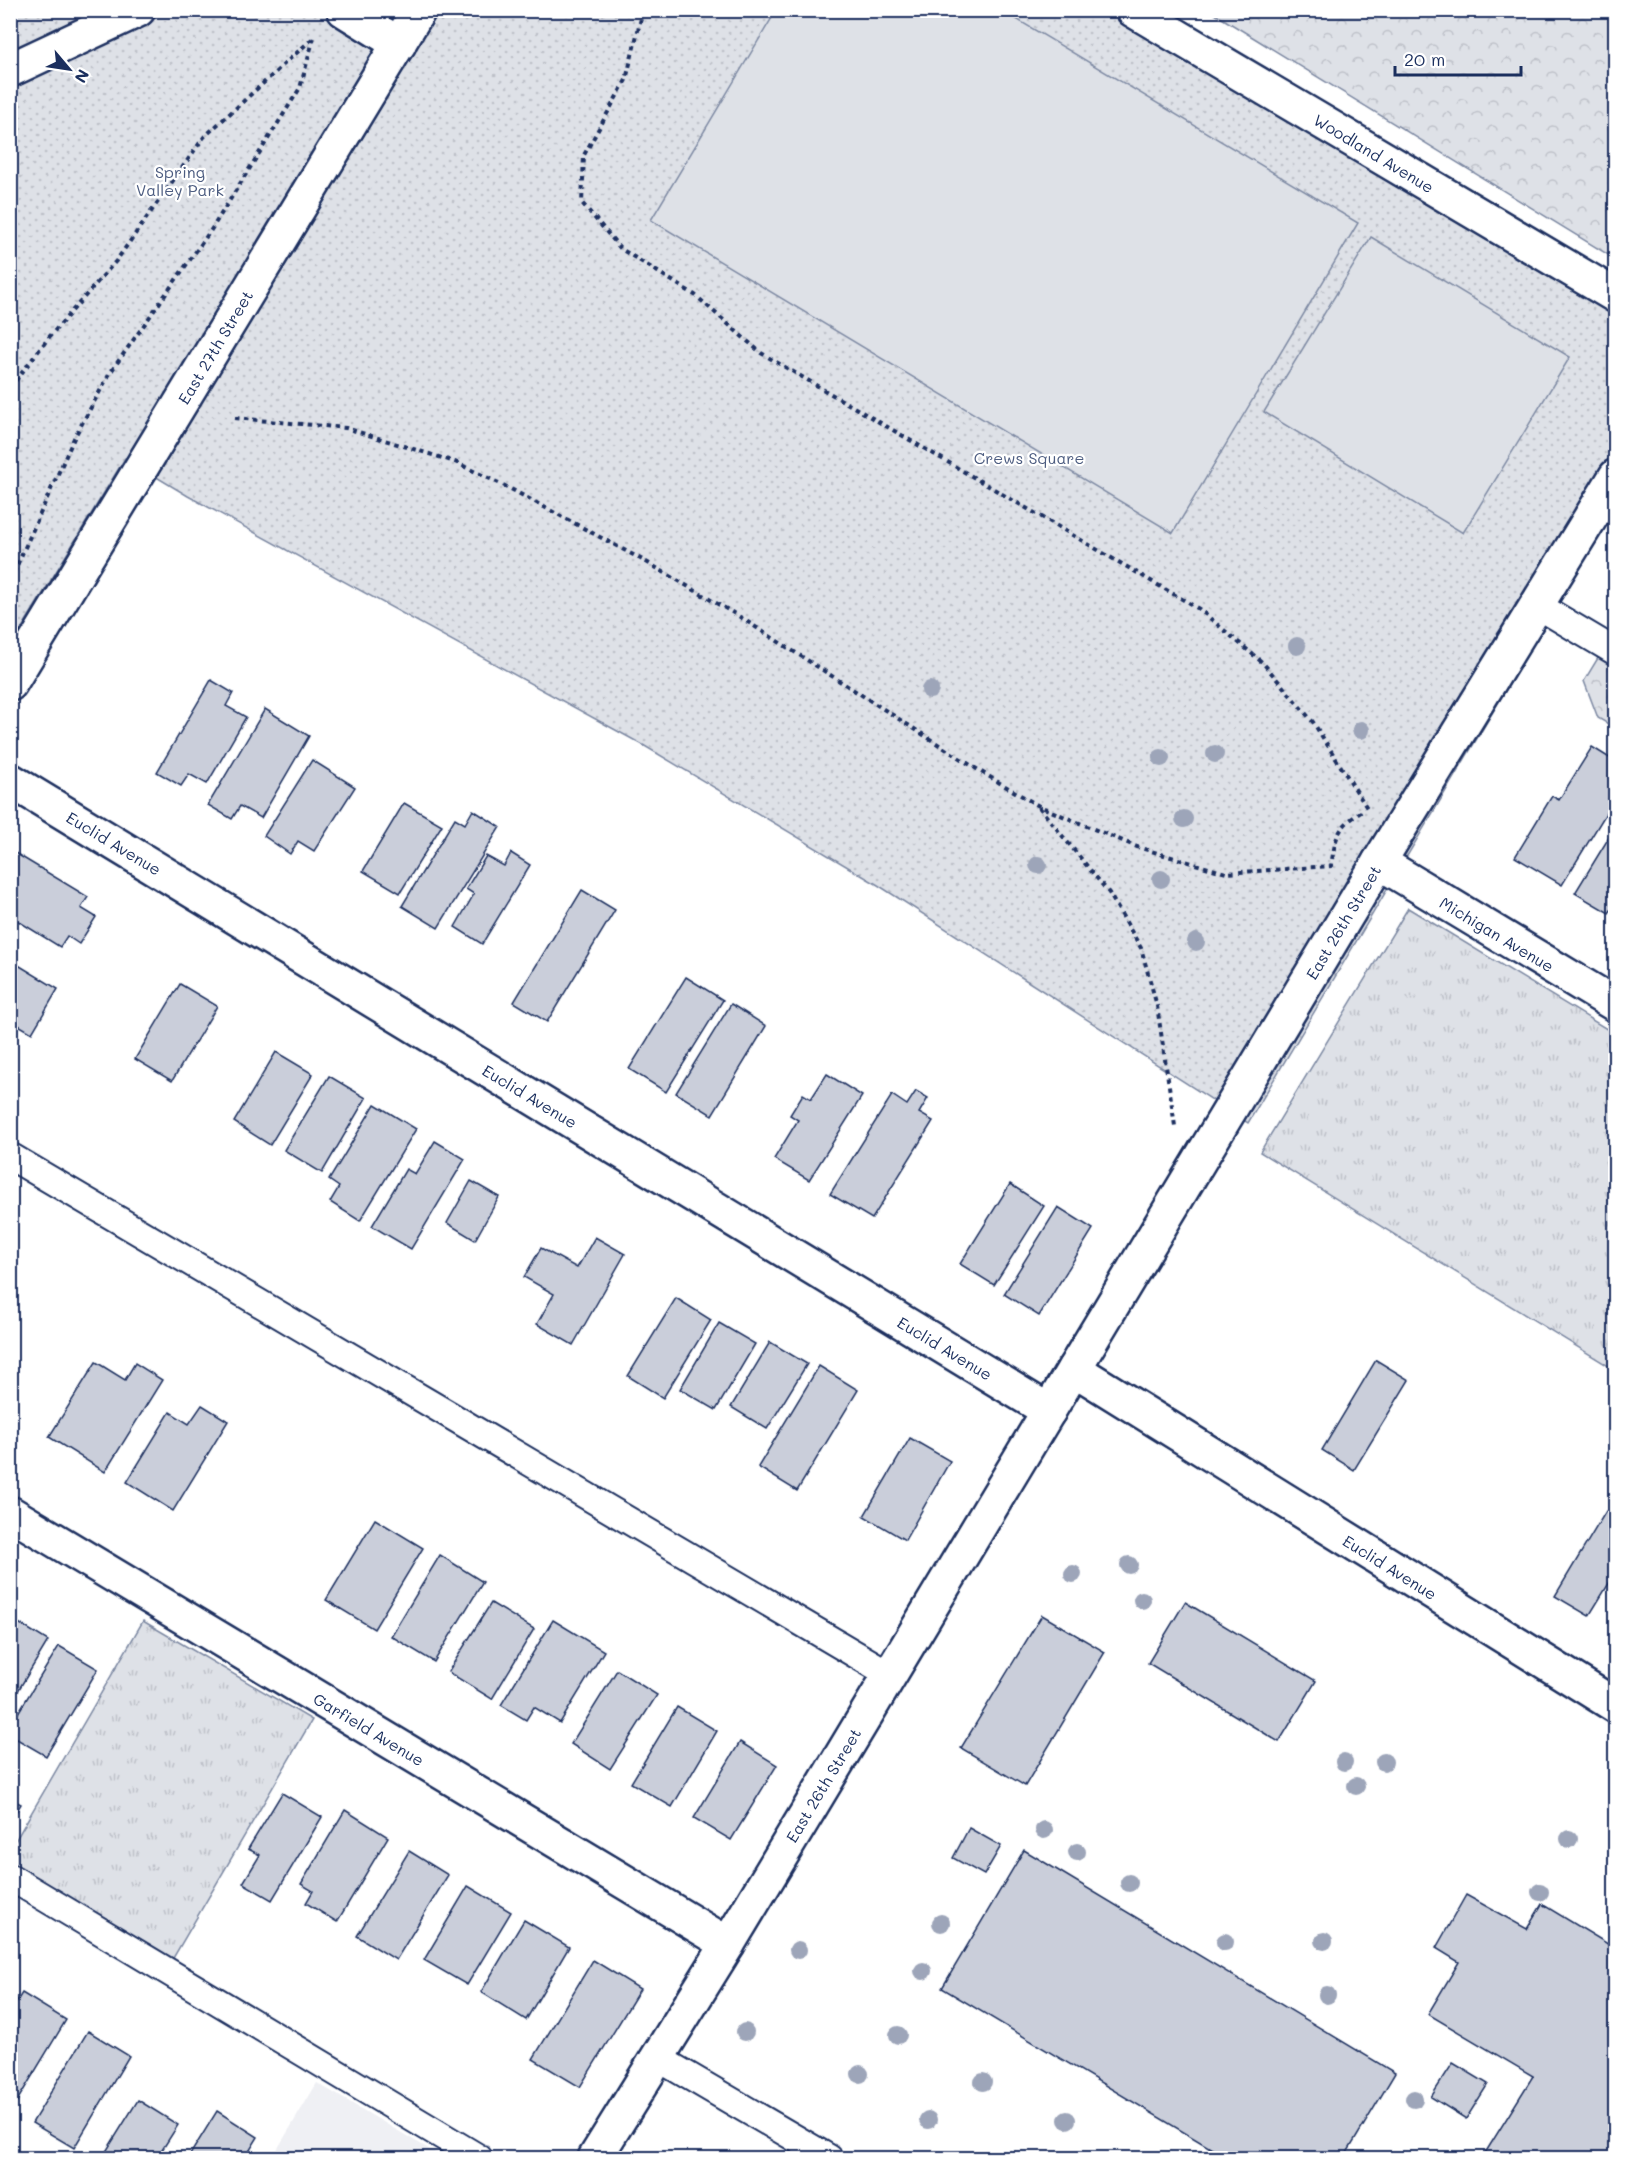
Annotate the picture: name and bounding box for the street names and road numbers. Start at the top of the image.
street label: Woodland Avenue [1310,109,1438,197]
street label: East 27th Street [173,286,257,408]
street label: Euclid Avenue [63,806,165,880]
street label: East 26th Street [1301,861,1385,983]
street label: Michigan Avenue [1436,892,1558,976]
street label: Euclid Avenue [479,1059,581,1133]
street label: Euclid Avenue [894,1311,996,1385]
street label: Euclid Avenue [1339,1530,1441,1604]
street label: Garfield Avenue [310,1688,428,1770]
street label: East 26th Street [781,1724,865,1846]

